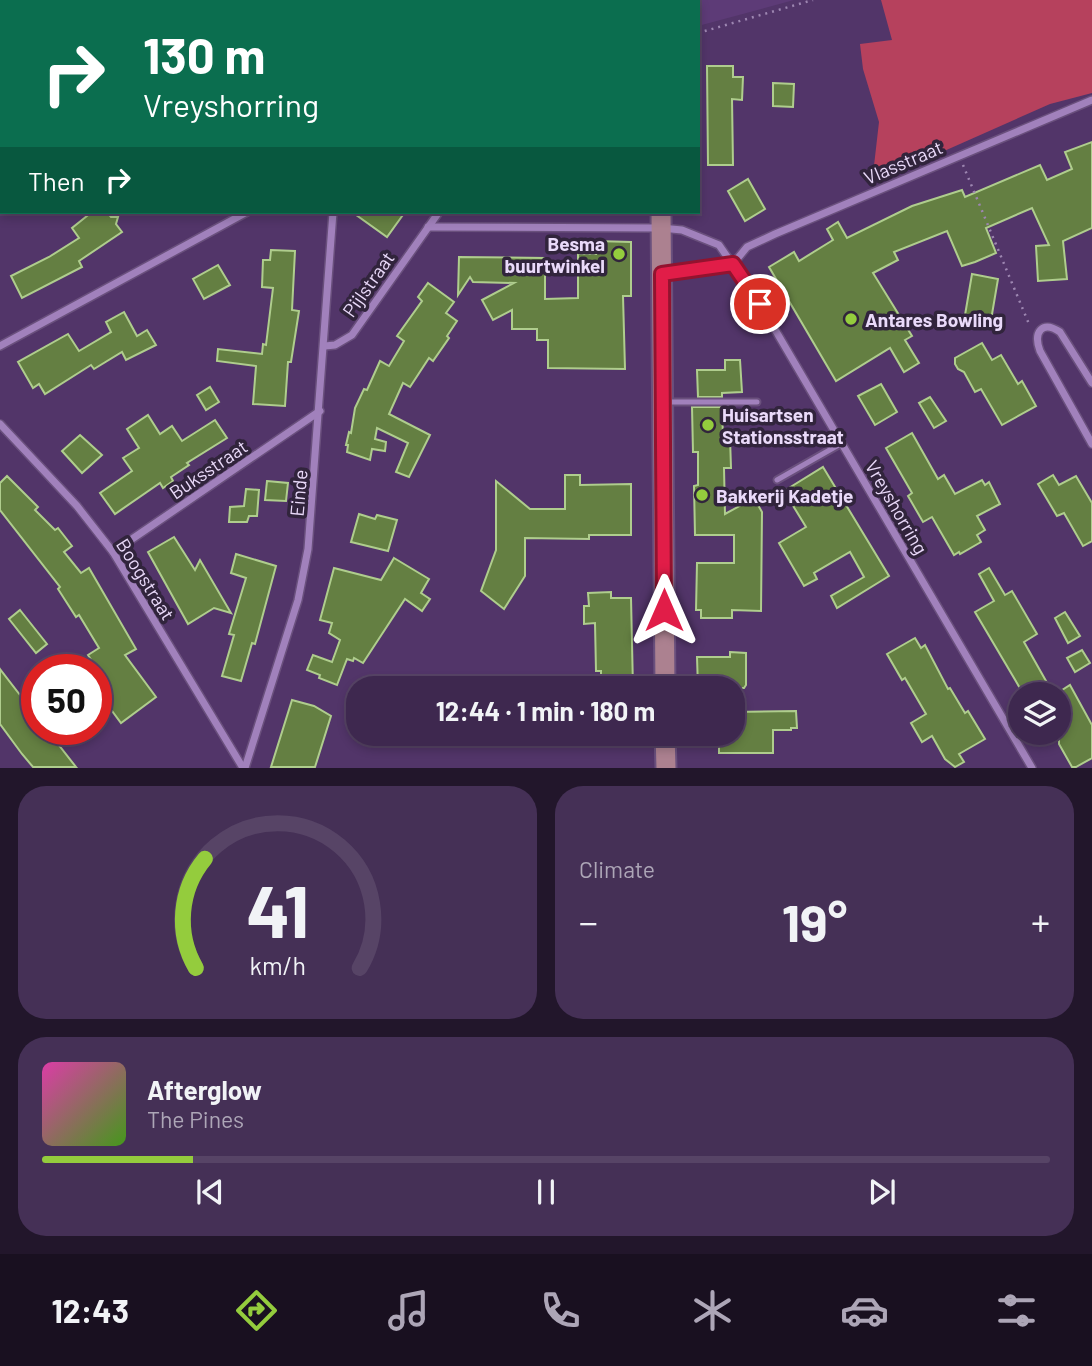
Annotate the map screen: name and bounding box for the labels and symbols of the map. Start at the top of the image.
street label: Vlasstraat [860,135,946,189]
place label: Besma buurtwinkel [505,232,605,277]
marker: Besma buurtwinkel [611,246,627,262]
street label: Pijlstraat [337,247,399,321]
pin [730,274,790,334]
place label: Antares Bowling [865,308,1003,331]
marker: Antares Bowling [843,311,859,327]
place label: Huisartsen Stationsstraat [722,403,844,448]
marker: Huisartsen Stationsstraat [700,417,716,433]
street label: Buksstraat [165,434,251,504]
street label: Vreyshorring [861,456,933,558]
street label: Einde [284,469,312,517]
place label: Bakkerij Kadetje [716,484,853,507]
marker: Bakkerij Kadetje [694,487,710,503]
street label: Boogstraat [112,534,180,624]
position arrow [627,573,701,647]
speed limit sign: 50 [21,654,112,745]

